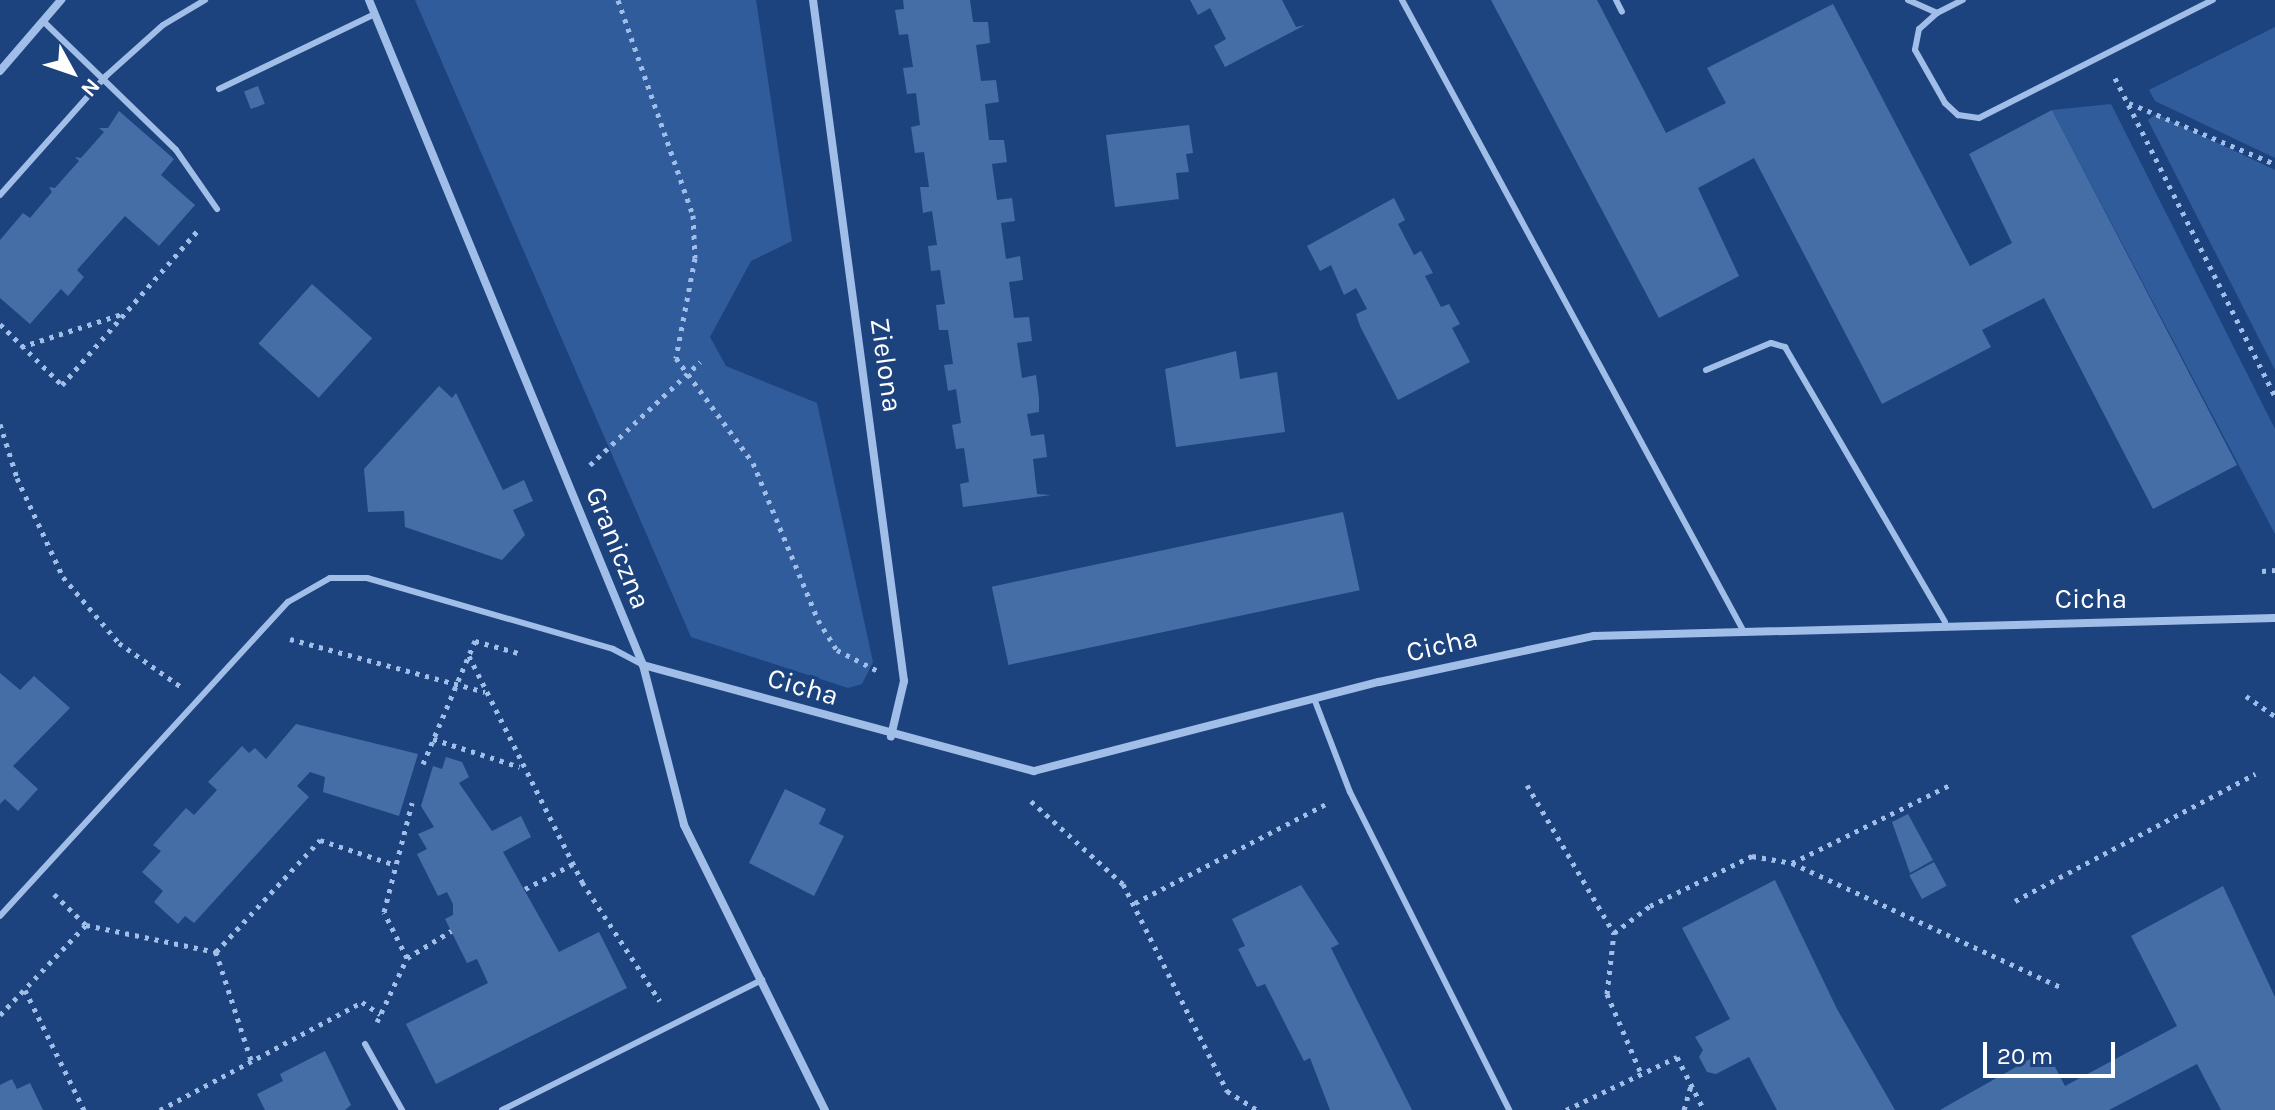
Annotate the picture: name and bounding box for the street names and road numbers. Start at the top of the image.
street label: Zielona [863,316,909,414]
street label: Graniczna [578,482,658,614]
street label: Cicha [2055,582,2127,616]
street label: Cicha [1403,621,1481,669]
street label: Cicha [764,661,842,713]

